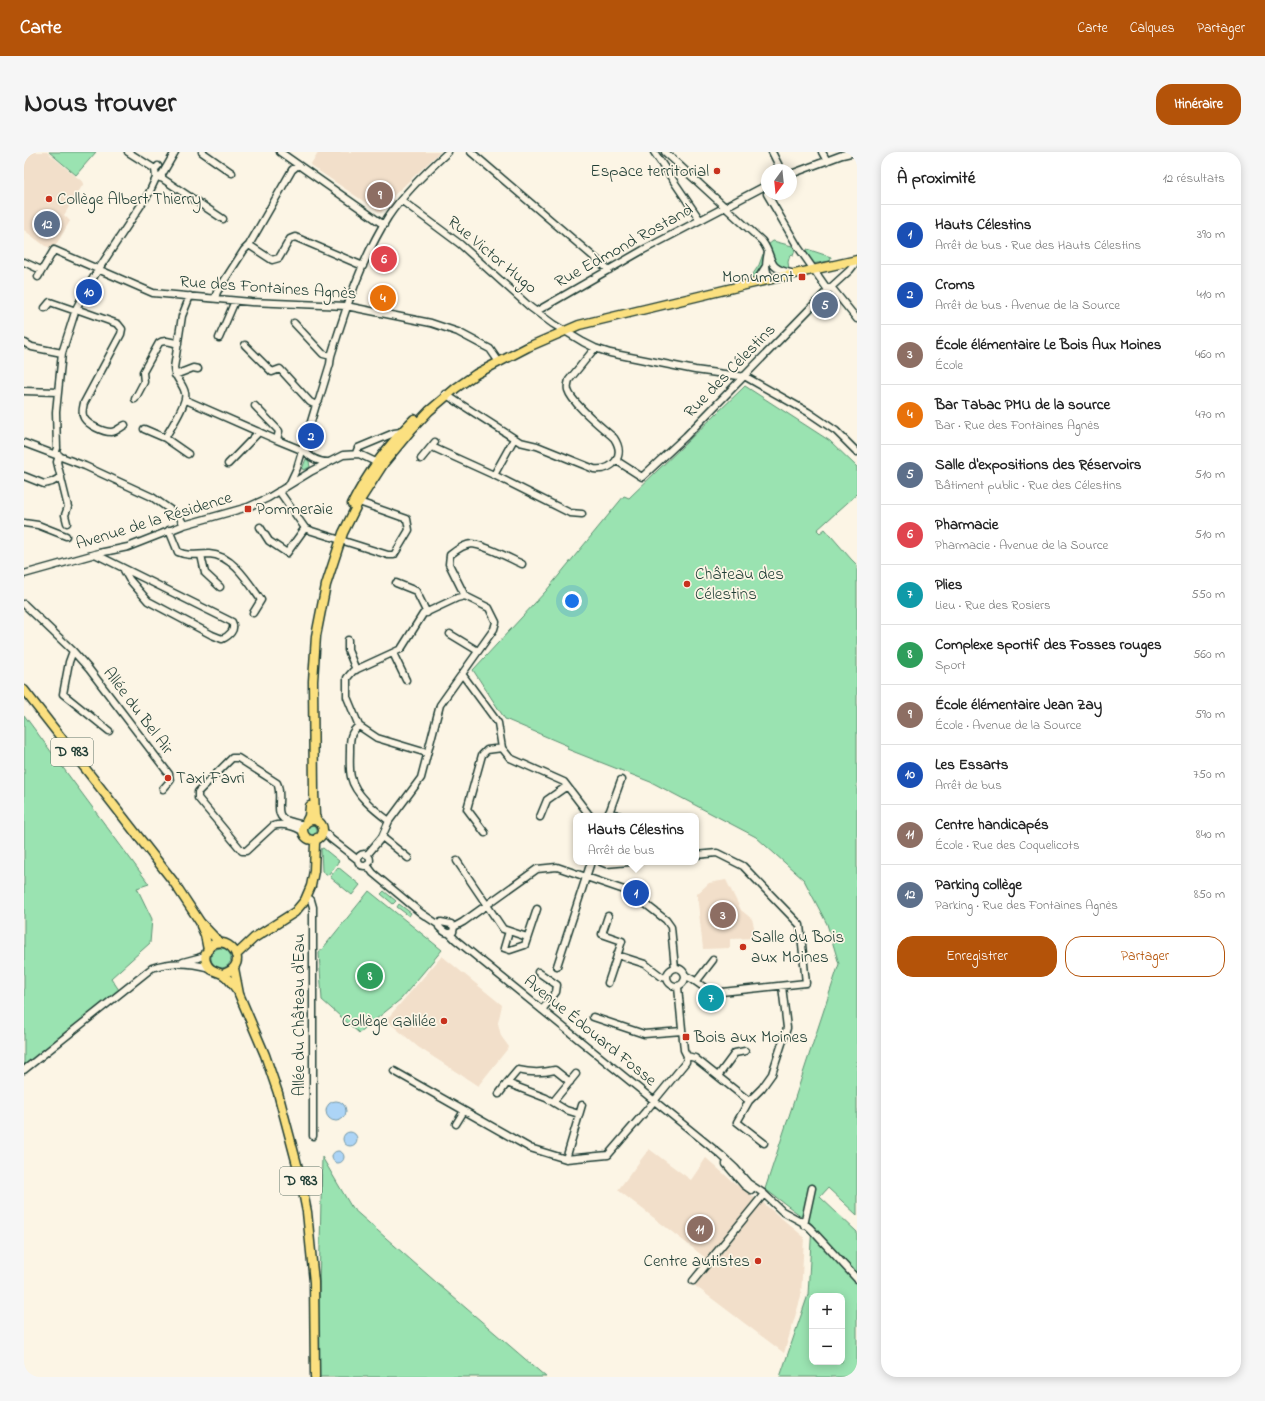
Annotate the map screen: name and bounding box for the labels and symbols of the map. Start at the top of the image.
place label: Espace territorial [590,159,709,184]
north arrow [761,164,797,200]
marker: Espace territorial [712,166,722,176]
pin: 9 [367,180,393,210]
place label: Collège Albert Thierry [57,187,201,214]
marker: Collège Albert Thierry [44,194,54,204]
street label: Rue Edmond Rostand [550,197,698,294]
pin: 12 [34,209,60,239]
street label: Rue Victor Hugo [440,210,542,302]
pin: 6 [371,244,397,274]
place label: Monument [722,265,794,290]
street label: Rue des Fontaines Agnès [179,269,357,309]
marker: Monument [797,272,807,282]
pin: 10 [76,277,102,307]
pin: 4 [370,283,396,313]
pin: 5 [812,290,838,320]
street label: Rue des Célestins [678,318,782,424]
pin: 2 [298,421,324,451]
street label: Avenue de la Résidence [73,485,236,557]
place label: Pommeraie [256,497,333,522]
marker: Pommeraie [243,504,253,514]
place label: Château des Célestins [695,562,784,607]
marker: Château des Célestins [682,579,692,589]
your location [562,591,582,611]
street label: Allée du Bel Air [97,662,180,761]
road number: D 983 [51,738,93,766]
place label: Taxi Favri [176,766,245,791]
marker: Taxi Favri [163,773,173,783]
pin: 1 [623,878,649,908]
pin: 3 [710,900,736,930]
place label: Salle du Bois aux Moines [751,925,844,970]
street label: Allée du Château d'Eau [287,934,312,1096]
marker: Salle du Bois aux Moines [738,942,748,952]
pin: 8 [357,961,383,991]
street label: Avenue Édouard Fosse [518,969,662,1093]
pin: 7 [698,983,724,1013]
place label: Collège Galilée [342,1009,436,1036]
marker: Collège Galilée [439,1016,449,1026]
place label: Bois aux Moines [693,1025,808,1050]
marker: Bois aux Moines [681,1032,691,1042]
road number: D 983 [280,1167,322,1195]
pin: 11 [687,1214,713,1244]
place label: Centre autistes [644,1249,750,1274]
marker: Centre autistes [753,1256,763,1266]

